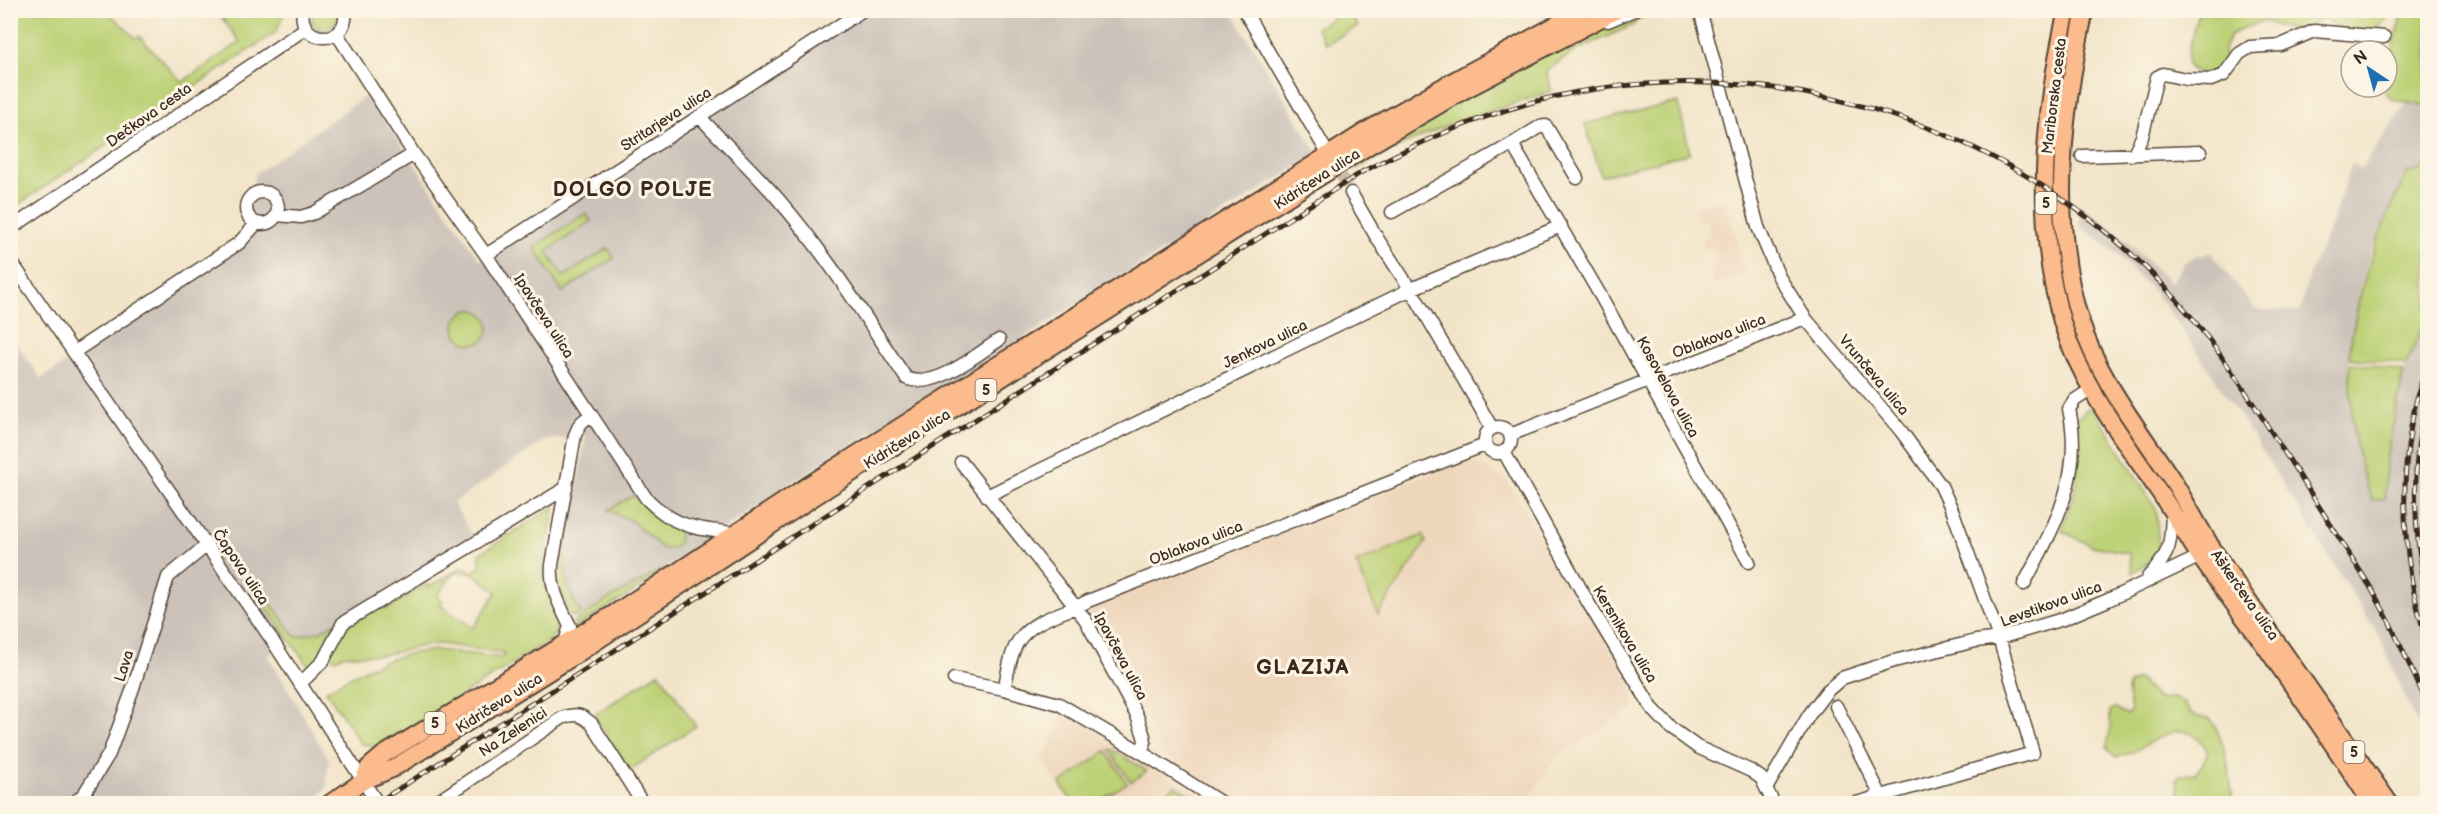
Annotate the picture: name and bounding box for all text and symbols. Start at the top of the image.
street label: Mariborska cesta [2038,37,2071,155]
north arrow [2339,39,2399,99]
text: N [2351,47,2372,69]
street label: Dečkova cesta [103,79,196,152]
street label: Stritarjeva ulica [617,83,715,156]
street label: Kidričeva ulica [1271,145,1364,214]
district label: DOLGO POLJE [553,177,713,202]
road number: 5 [2036,192,2056,214]
street label: Ipavčeva ulica [509,270,578,362]
street label: Oblakova ulica [1670,310,1769,363]
street label: Jenkova ulica [1220,316,1311,373]
street label: Vrunčeva ulica [1834,331,1913,420]
street label: Kosovelova ulica [1632,333,1703,441]
road number: 5 [976,379,996,401]
street label: Kidričeva ulica [860,405,954,474]
street label: Oblakova ulica [1147,517,1246,570]
street label: Čopova ulica [208,526,273,609]
street label: Aškerčeva ulica [2206,546,2283,644]
street label: Levstikova ulica [1998,577,2104,632]
street label: Kersnikova ulica [1588,582,1661,686]
street label: Ipavčeva ulica [1089,609,1152,704]
street label: Lava [110,648,138,684]
district label: GLAZIJA [1256,655,1350,680]
street label: Kidričeva ulica [452,669,546,738]
street label: Na Zelenici [476,703,551,761]
road number: 5 [424,712,446,734]
road number: 5 [2344,741,2364,763]

